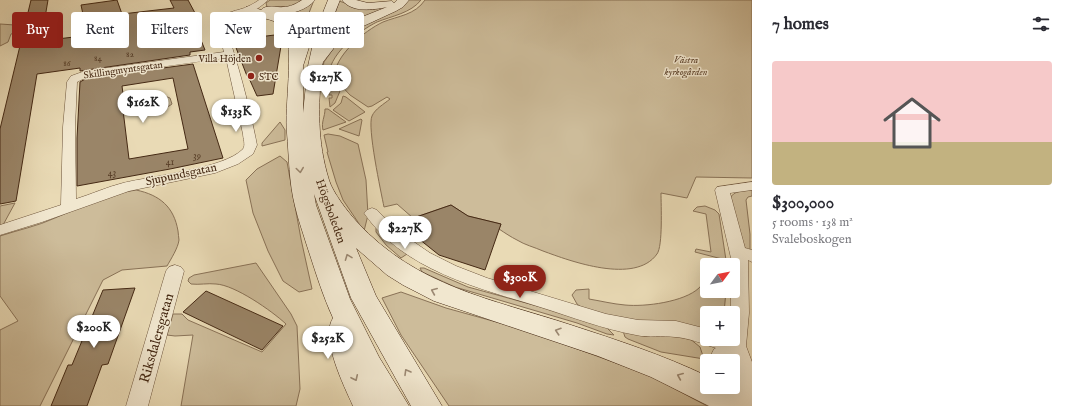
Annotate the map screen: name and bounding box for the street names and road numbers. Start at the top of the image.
street label: Skillingmyntsgatan [83,58,164,82]
street label: Sjupundsgatan [144,160,219,190]
street label: Högsboleden [312,177,349,246]
street label: Riksdalersgatan [136,291,179,385]

